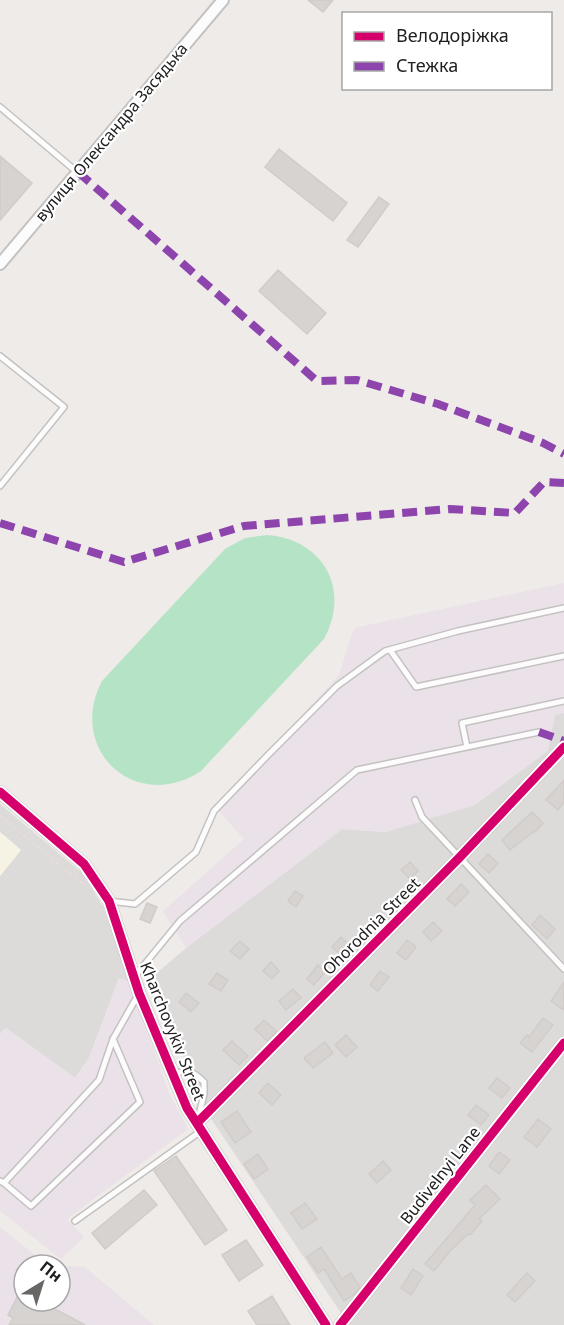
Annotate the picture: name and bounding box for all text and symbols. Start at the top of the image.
legend [342,12,552,90]
text: Велодоріжка [396,23,509,47]
street label: вулиця Олександра Засядька [30,38,192,226]
text: Стежка [396,53,458,77]
street label: Ohorodnia Street [317,872,425,980]
street label: Kharchovykiv Street [135,958,211,1104]
street label: Budivelnyi Lane [395,1122,485,1228]
north arrow [12,1253,72,1313]
text: Пн [36,1256,67,1287]

